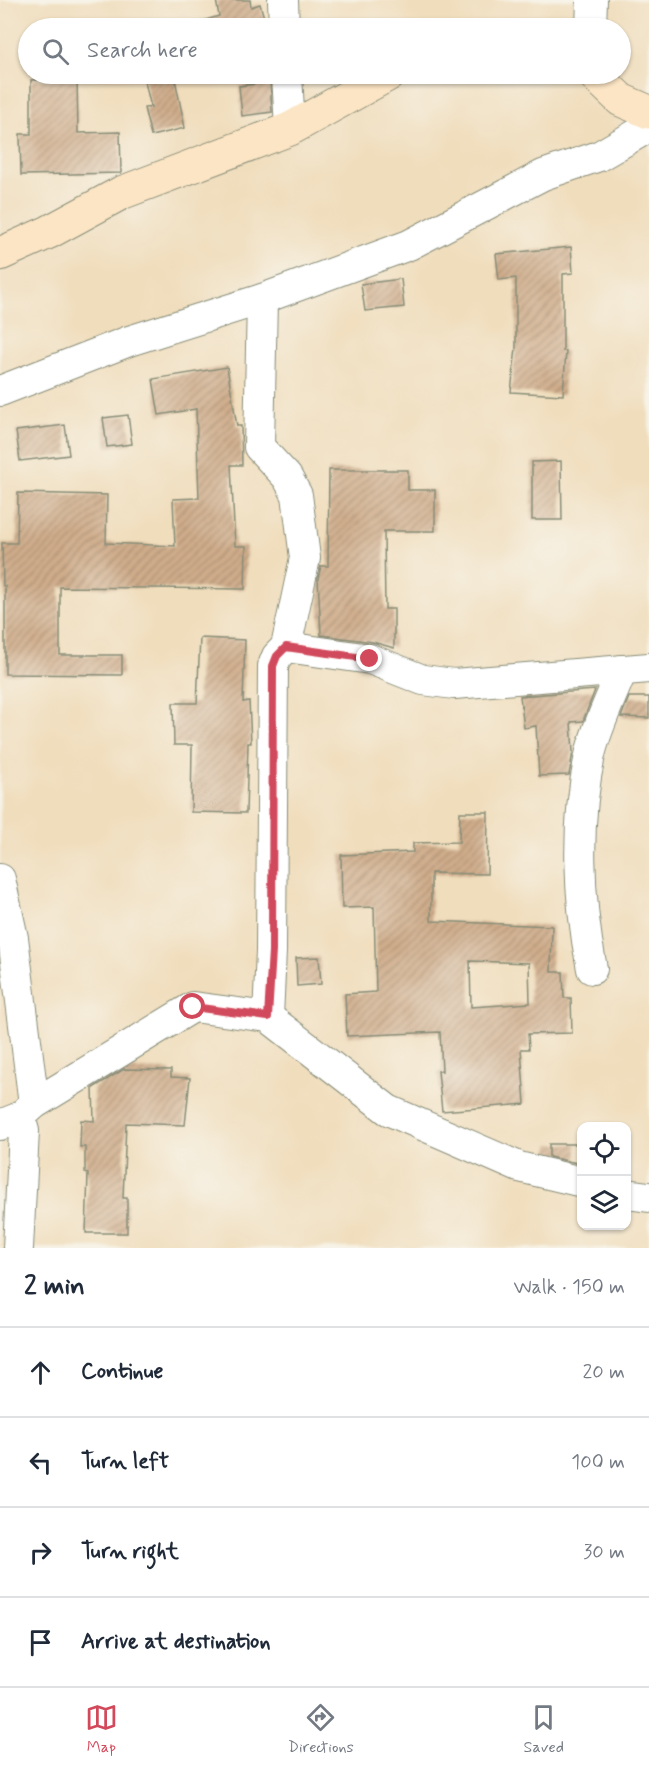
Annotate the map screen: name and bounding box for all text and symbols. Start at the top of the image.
search box [18,18,631,84]
icon: search [39,35,72,68]
text: Search here [87,37,198,65]
route end [356,645,382,671]
route start [179,993,205,1019]
map controls [577,1122,631,1230]
button: locate [577,1122,631,1176]
button: layers [577,1176,631,1230]
text: 2 min [24,1270,85,1304]
text: Walk · 150 m [513,1274,625,1301]
icon: ahead [24,1356,57,1389]
text: Continue [81,1358,163,1386]
text: 20 m [582,1359,625,1386]
icon: left [24,1446,57,1479]
text: Turn left [81,1448,169,1476]
text: 100 m [571,1449,625,1476]
icon: right [24,1536,57,1569]
text: Turn right [81,1538,179,1566]
text: 30 m [583,1539,625,1566]
icon: arrive [24,1626,57,1659]
text: Arrive at destination [81,1628,271,1656]
tab: Map [85,1701,118,1758]
tab: Directions [288,1701,354,1758]
tab: Saved [524,1701,564,1758]

